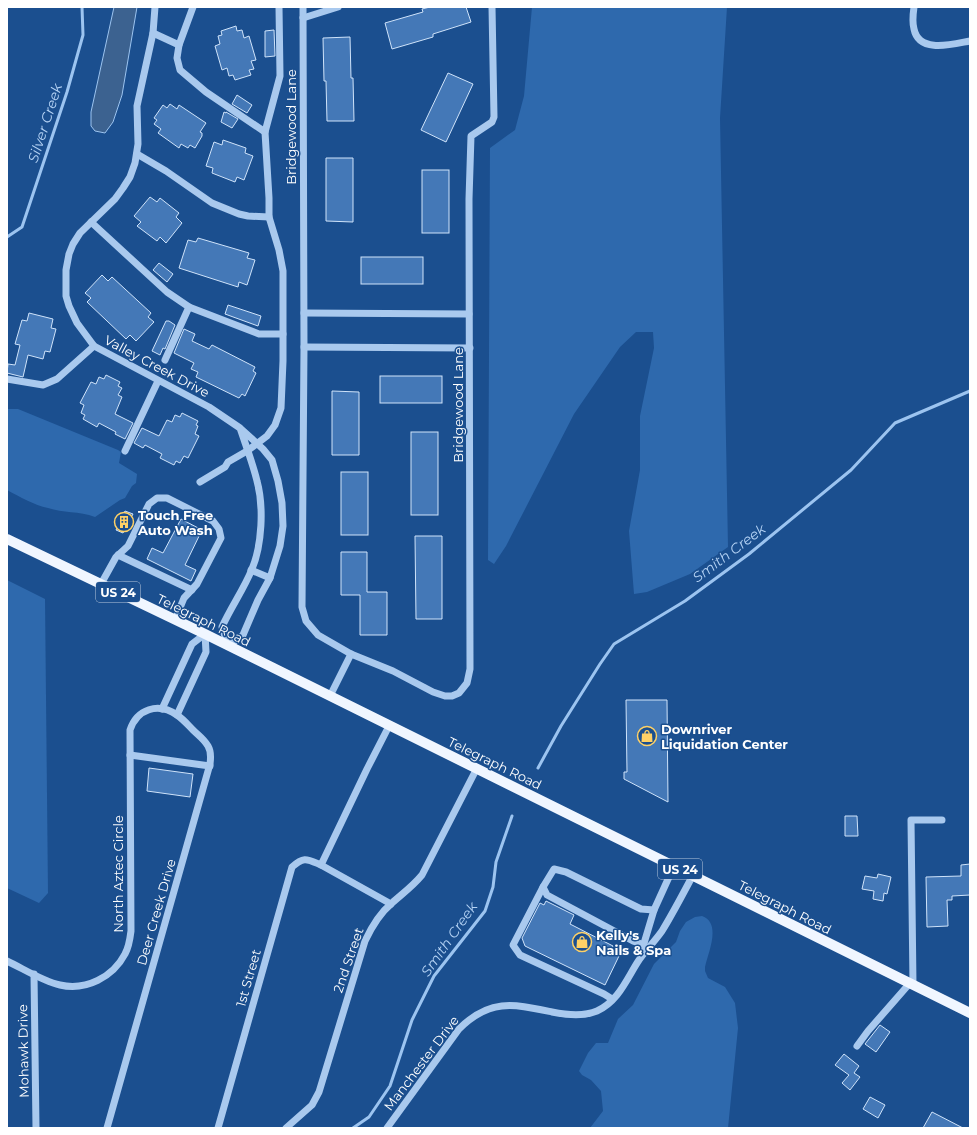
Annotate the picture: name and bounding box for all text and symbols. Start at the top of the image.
street label: Bridgewood Lane [283,69,299,185]
water label: Silver Creek [24,81,66,165]
street label: Valley Creek Drive [102,332,212,400]
street label: Bridgewood Lane [450,347,466,463]
place label: Touch Free Auto Wash [137,507,213,538]
building icon: Touch Free Auto Wash [113,511,135,533]
water label: Smith Creek [689,519,770,586]
road number: US 24 [96,582,140,602]
street label: Telegraph Road [155,590,253,650]
place label: Downriver Liquidation Center [661,721,788,752]
shop icon: Downriver Liquidation Center [636,725,658,747]
street label: Telegraph Road [446,733,544,793]
street label: North Aztec Circle [110,815,126,933]
street label: Deer Creek Drive [133,857,179,967]
road number: US 24 [658,859,702,879]
street label: Telegraph Road [736,877,834,937]
water label: Smith Creek [417,898,482,980]
street label: 2nd Street [329,925,367,995]
place label: Kelly's Nails & Spa [596,927,671,958]
shop icon: Kelly's Nails & Spa [571,931,593,953]
street label: 1st Street [232,947,264,1009]
street label: Mohawk Drive [14,1004,32,1098]
street label: Manchester Drive [380,1012,462,1114]

